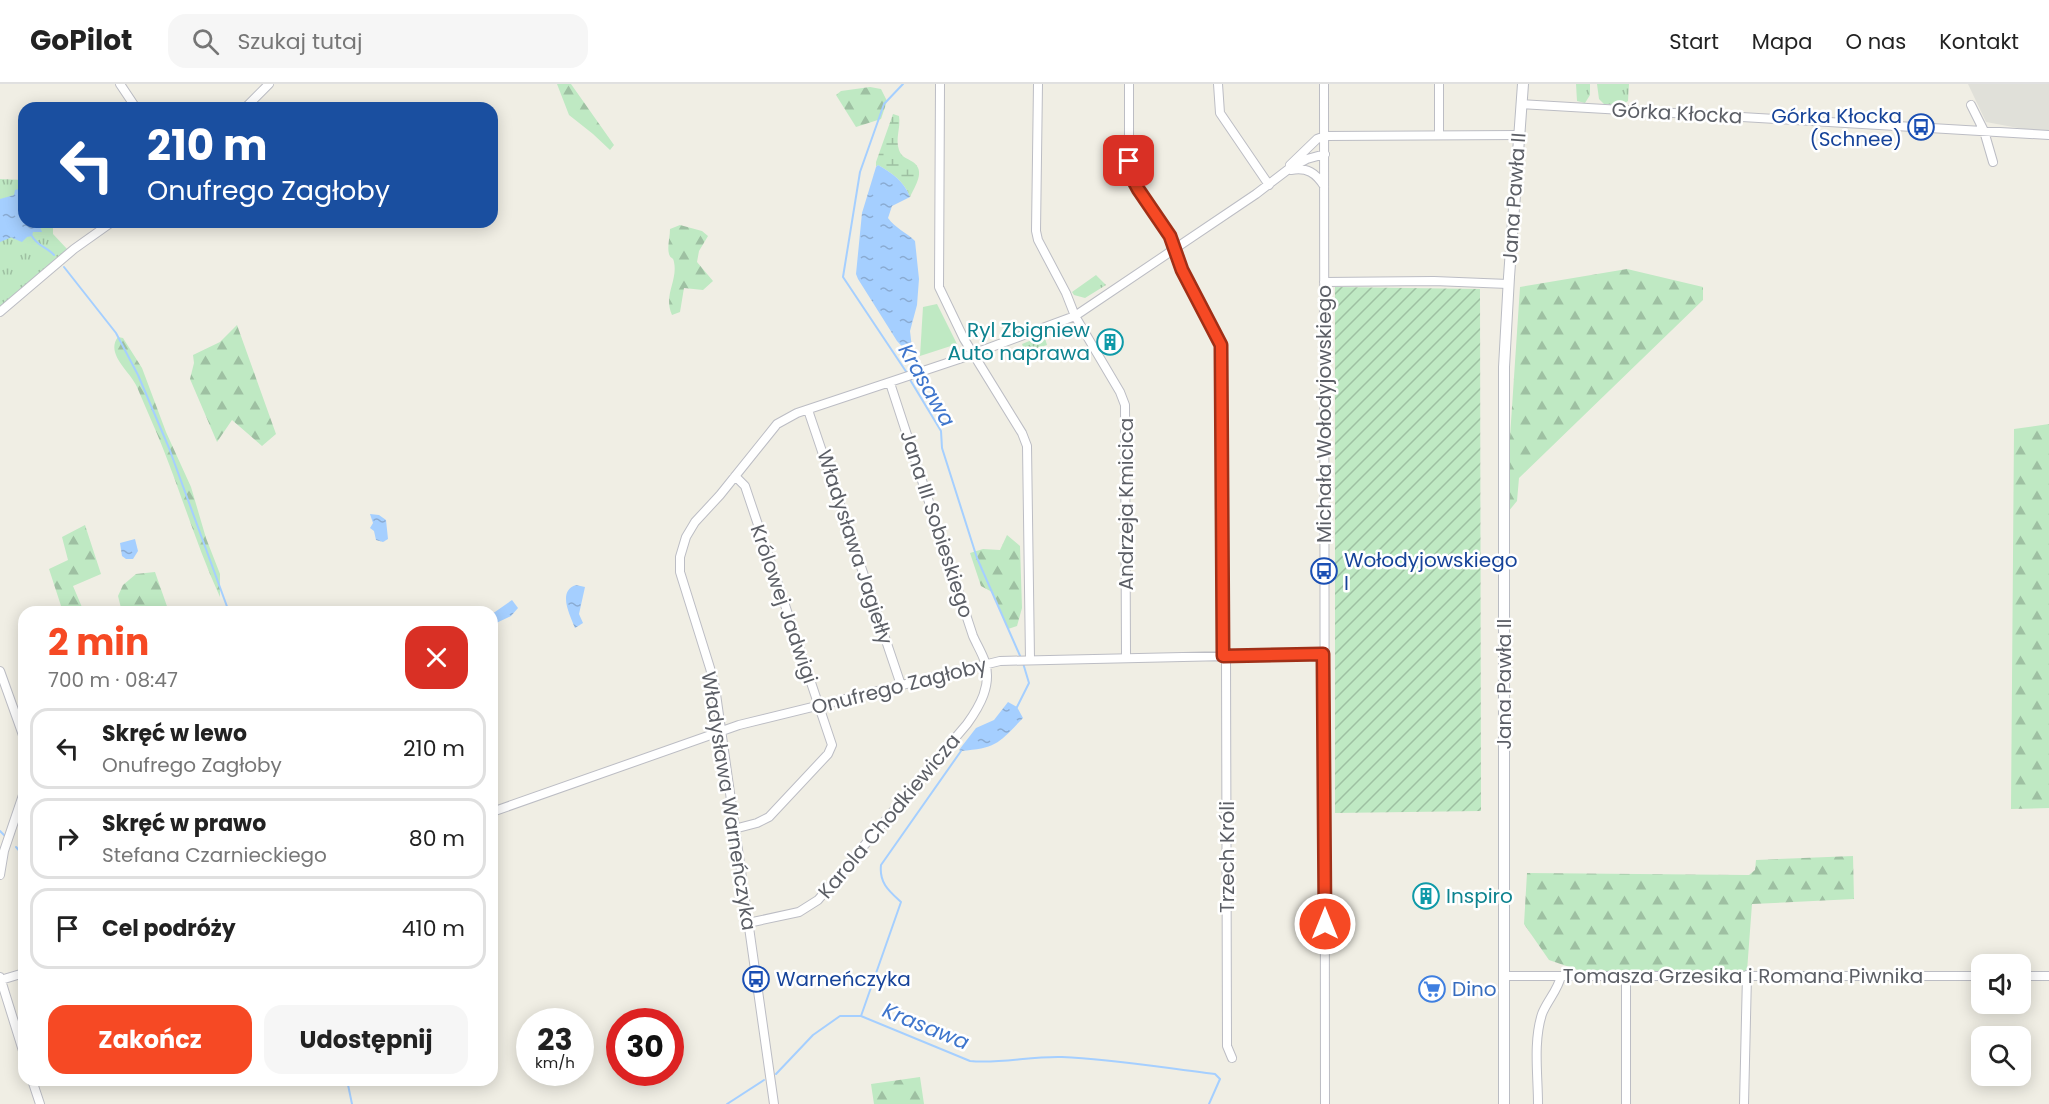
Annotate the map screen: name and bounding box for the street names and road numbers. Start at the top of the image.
street label: Górka Kłocka [1611,96,1743,130]
street label: Jana Pawła II [1495,132,1533,264]
street label: Michała Wołodyjowskiego [1310,285,1338,543]
street label: Andrzeja Kmicica [1112,418,1140,590]
street label: Jana III Sobieskiego [893,427,981,621]
street label: Władysława Jagiełły [810,446,900,648]
street label: Królowej Jadwigi [744,521,824,687]
street label: Jana Pawła II [1490,619,1518,750]
street label: Onufrego Zagłoby [808,651,990,721]
street label: Władysława Warneńczyka [695,669,763,933]
street label: Karola Chodkiewicza [811,727,967,905]
street label: Trzech Króli [1213,801,1241,913]
street label: Tomasza Grzesika i Romana Piwnika [1563,962,1923,990]

